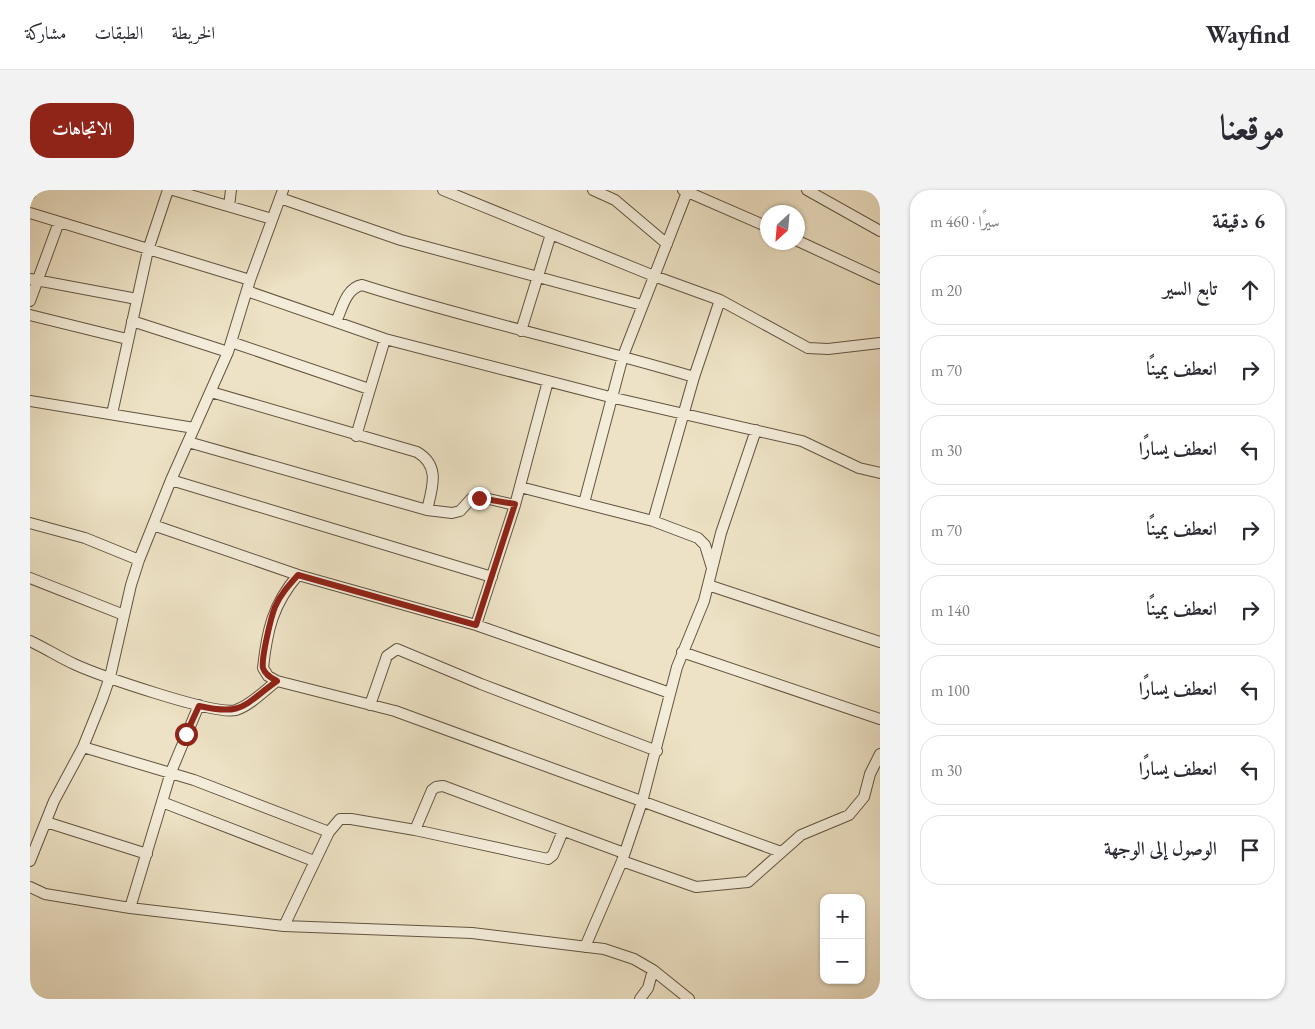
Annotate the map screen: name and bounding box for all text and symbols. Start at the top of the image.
text: Wayfind [1206,19,1290,50]
text: مشاركة [25,21,66,44]
text: الطبقات [94,21,143,44]
text: الخريطة [171,21,215,44]
button: الاتجاهات [30,103,134,158]
text: موقعنا [1220,104,1285,149]
north arrow [760,205,805,250]
text: 6 دقيقة [1212,207,1265,234]
text: سيرًا · 460 m [930,211,1000,232]
text: تابع السير [1163,276,1217,301]
icon: ahead [1236,276,1264,304]
text: 20 m [931,280,962,301]
text: انعطف يمينًا [1146,356,1217,381]
icon: right [1236,356,1264,384]
text: 70 m [931,360,962,381]
text: انعطف يسارًا [1139,436,1217,461]
icon: left [1236,436,1264,464]
text: 30 m [931,440,962,461]
route end [468,487,491,510]
text: انعطف يمينًا [1146,516,1217,541]
icon: right [1236,516,1264,544]
text: 70 m [931,520,962,541]
text: انعطف يمينًا [1146,596,1217,621]
icon: right [1236,596,1264,624]
text: 140 m [931,600,970,621]
text: انعطف يسارًا [1139,676,1217,701]
icon: left [1236,676,1264,704]
text: 100 m [931,680,970,701]
route start [175,723,198,746]
text: انعطف يسارًا [1139,756,1217,781]
icon: left [1236,756,1264,784]
text: 30 m [931,760,962,781]
text: الوصول إلى الوجهة [1104,836,1217,861]
icon: arrive [1236,836,1264,864]
map controls [820,894,865,984]
button: + [820,894,865,939]
button: − [820,939,865,984]

